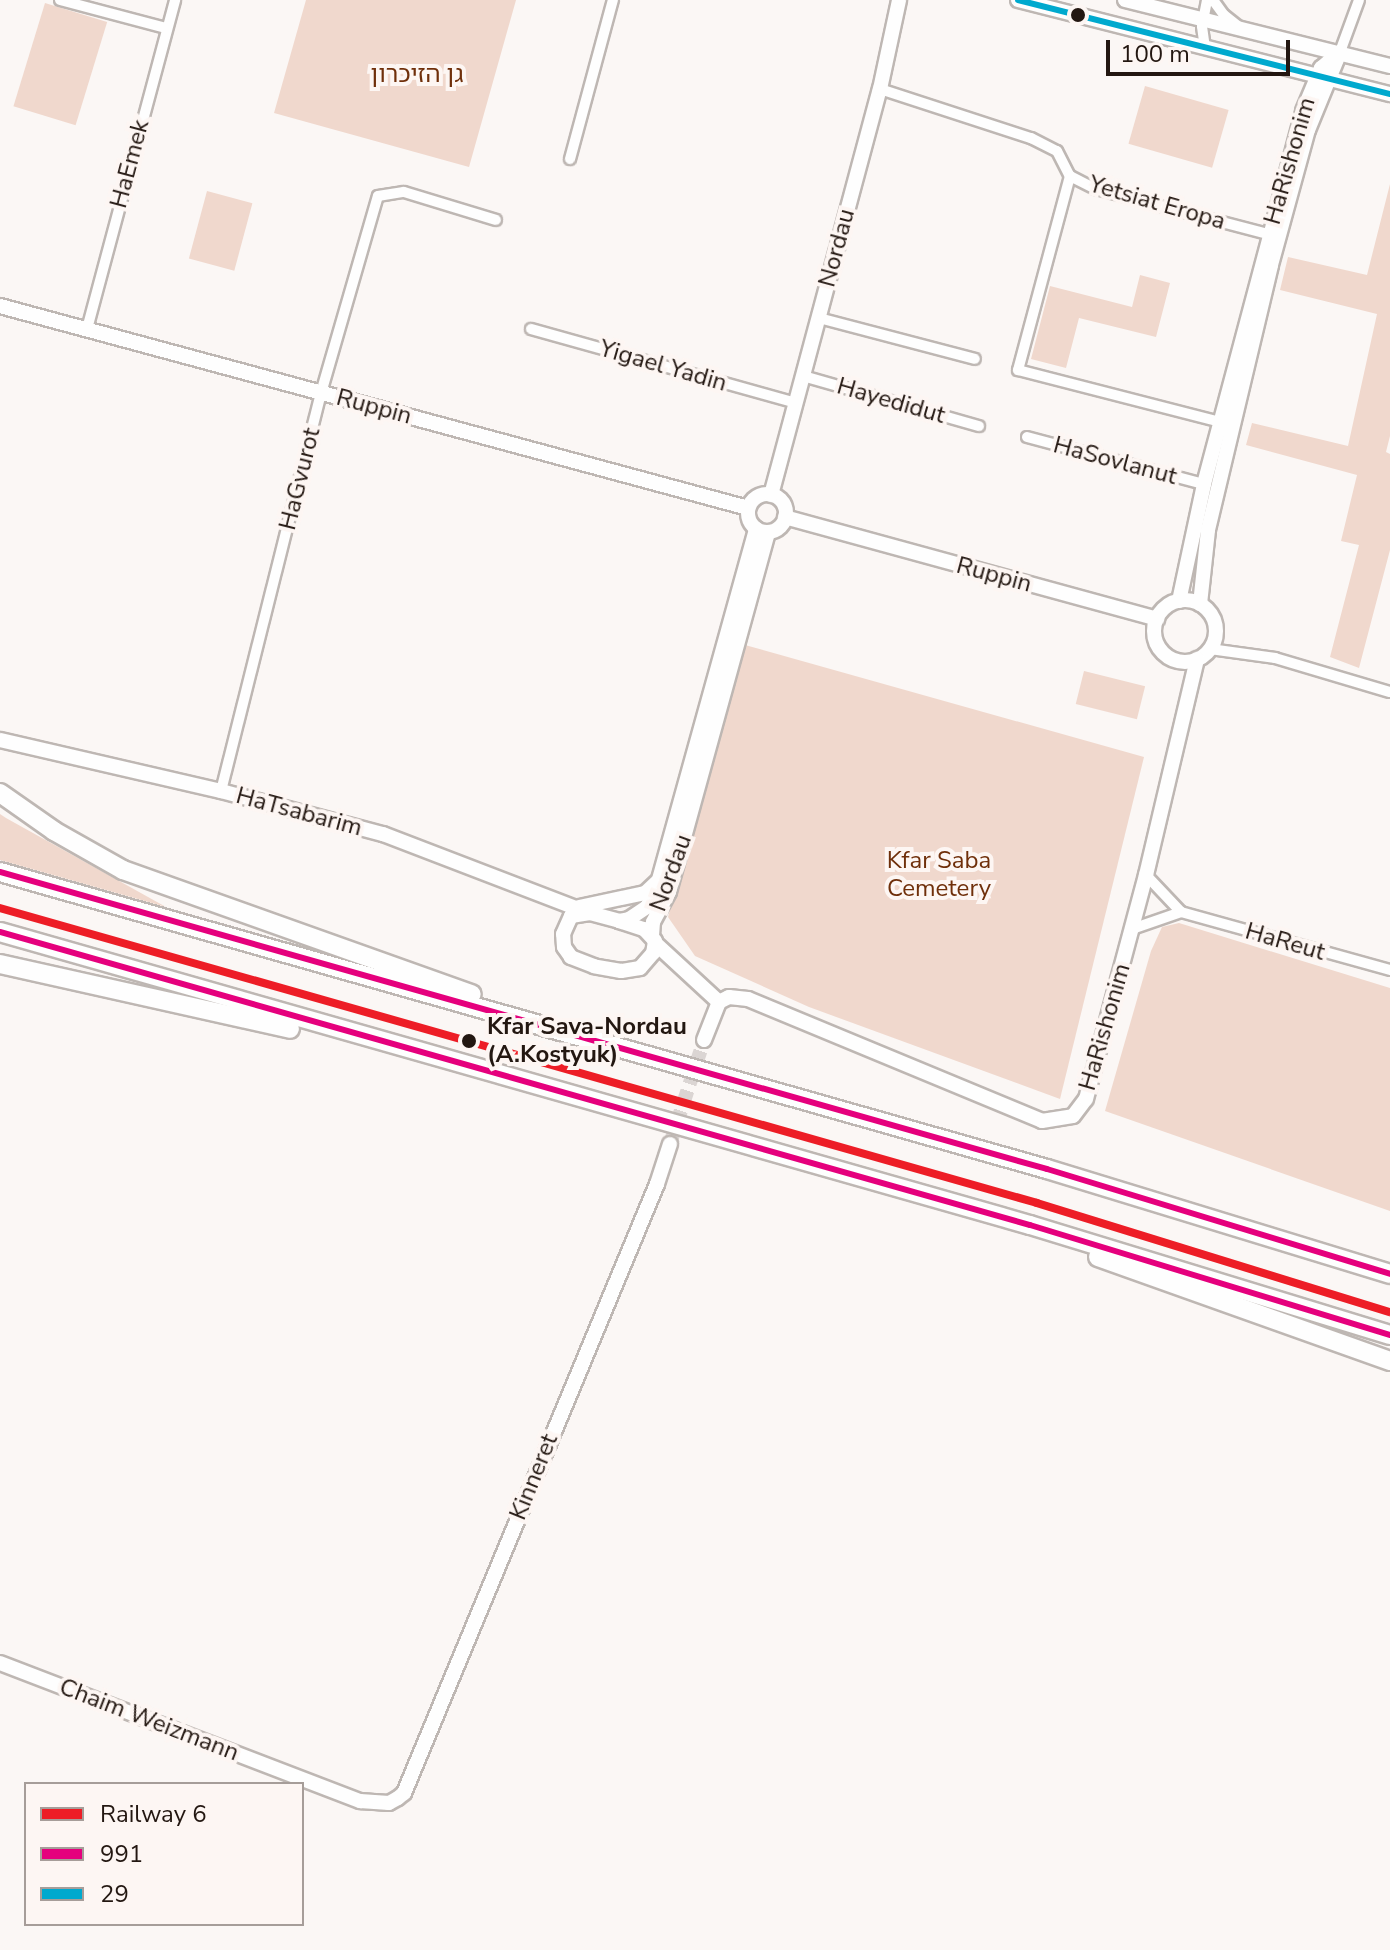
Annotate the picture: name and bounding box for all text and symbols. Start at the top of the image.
unlabelled marker [1070,7,1086,23]
scale bar [1110,24,1294,74]
text: 100 m [1120,38,1190,70]
park label: גן הזיכרון [371,61,463,89]
street label: HaRishonim [1258,94,1322,228]
street label: HaEmek [104,117,156,211]
street label: Yetsiat Eropa [1086,170,1228,236]
street label: Nordau [813,206,861,290]
street label: Yigael Yadin [596,334,730,398]
street label: Hayedidut [834,372,948,430]
street label: Ruppin [333,383,415,431]
street label: HaGvurot [273,425,327,533]
street label: HaSovlanut [1050,431,1180,491]
street label: Ruppin [953,551,1035,599]
street label: HaTsabarim [233,781,365,843]
street label: Nordau [644,831,698,915]
park label: Kfar Saba Cemetery [887,847,991,903]
street label: HaReut [1242,917,1328,967]
street label: HaRishonim [1073,960,1137,1094]
place label: Kfar Sava-Nordau (A.Kostyuk) [487,1013,687,1069]
marker: Kfar Sava-Nordau (A.Kostyuk) [458,1030,480,1052]
street label: Kinneret [504,1430,564,1524]
street label: Chaim Weizmann [55,1673,243,1767]
legend [24,1782,304,1926]
text: Railway 6 [100,1798,207,1830]
text: 991 [100,1838,143,1870]
text: 29 [100,1878,129,1910]

